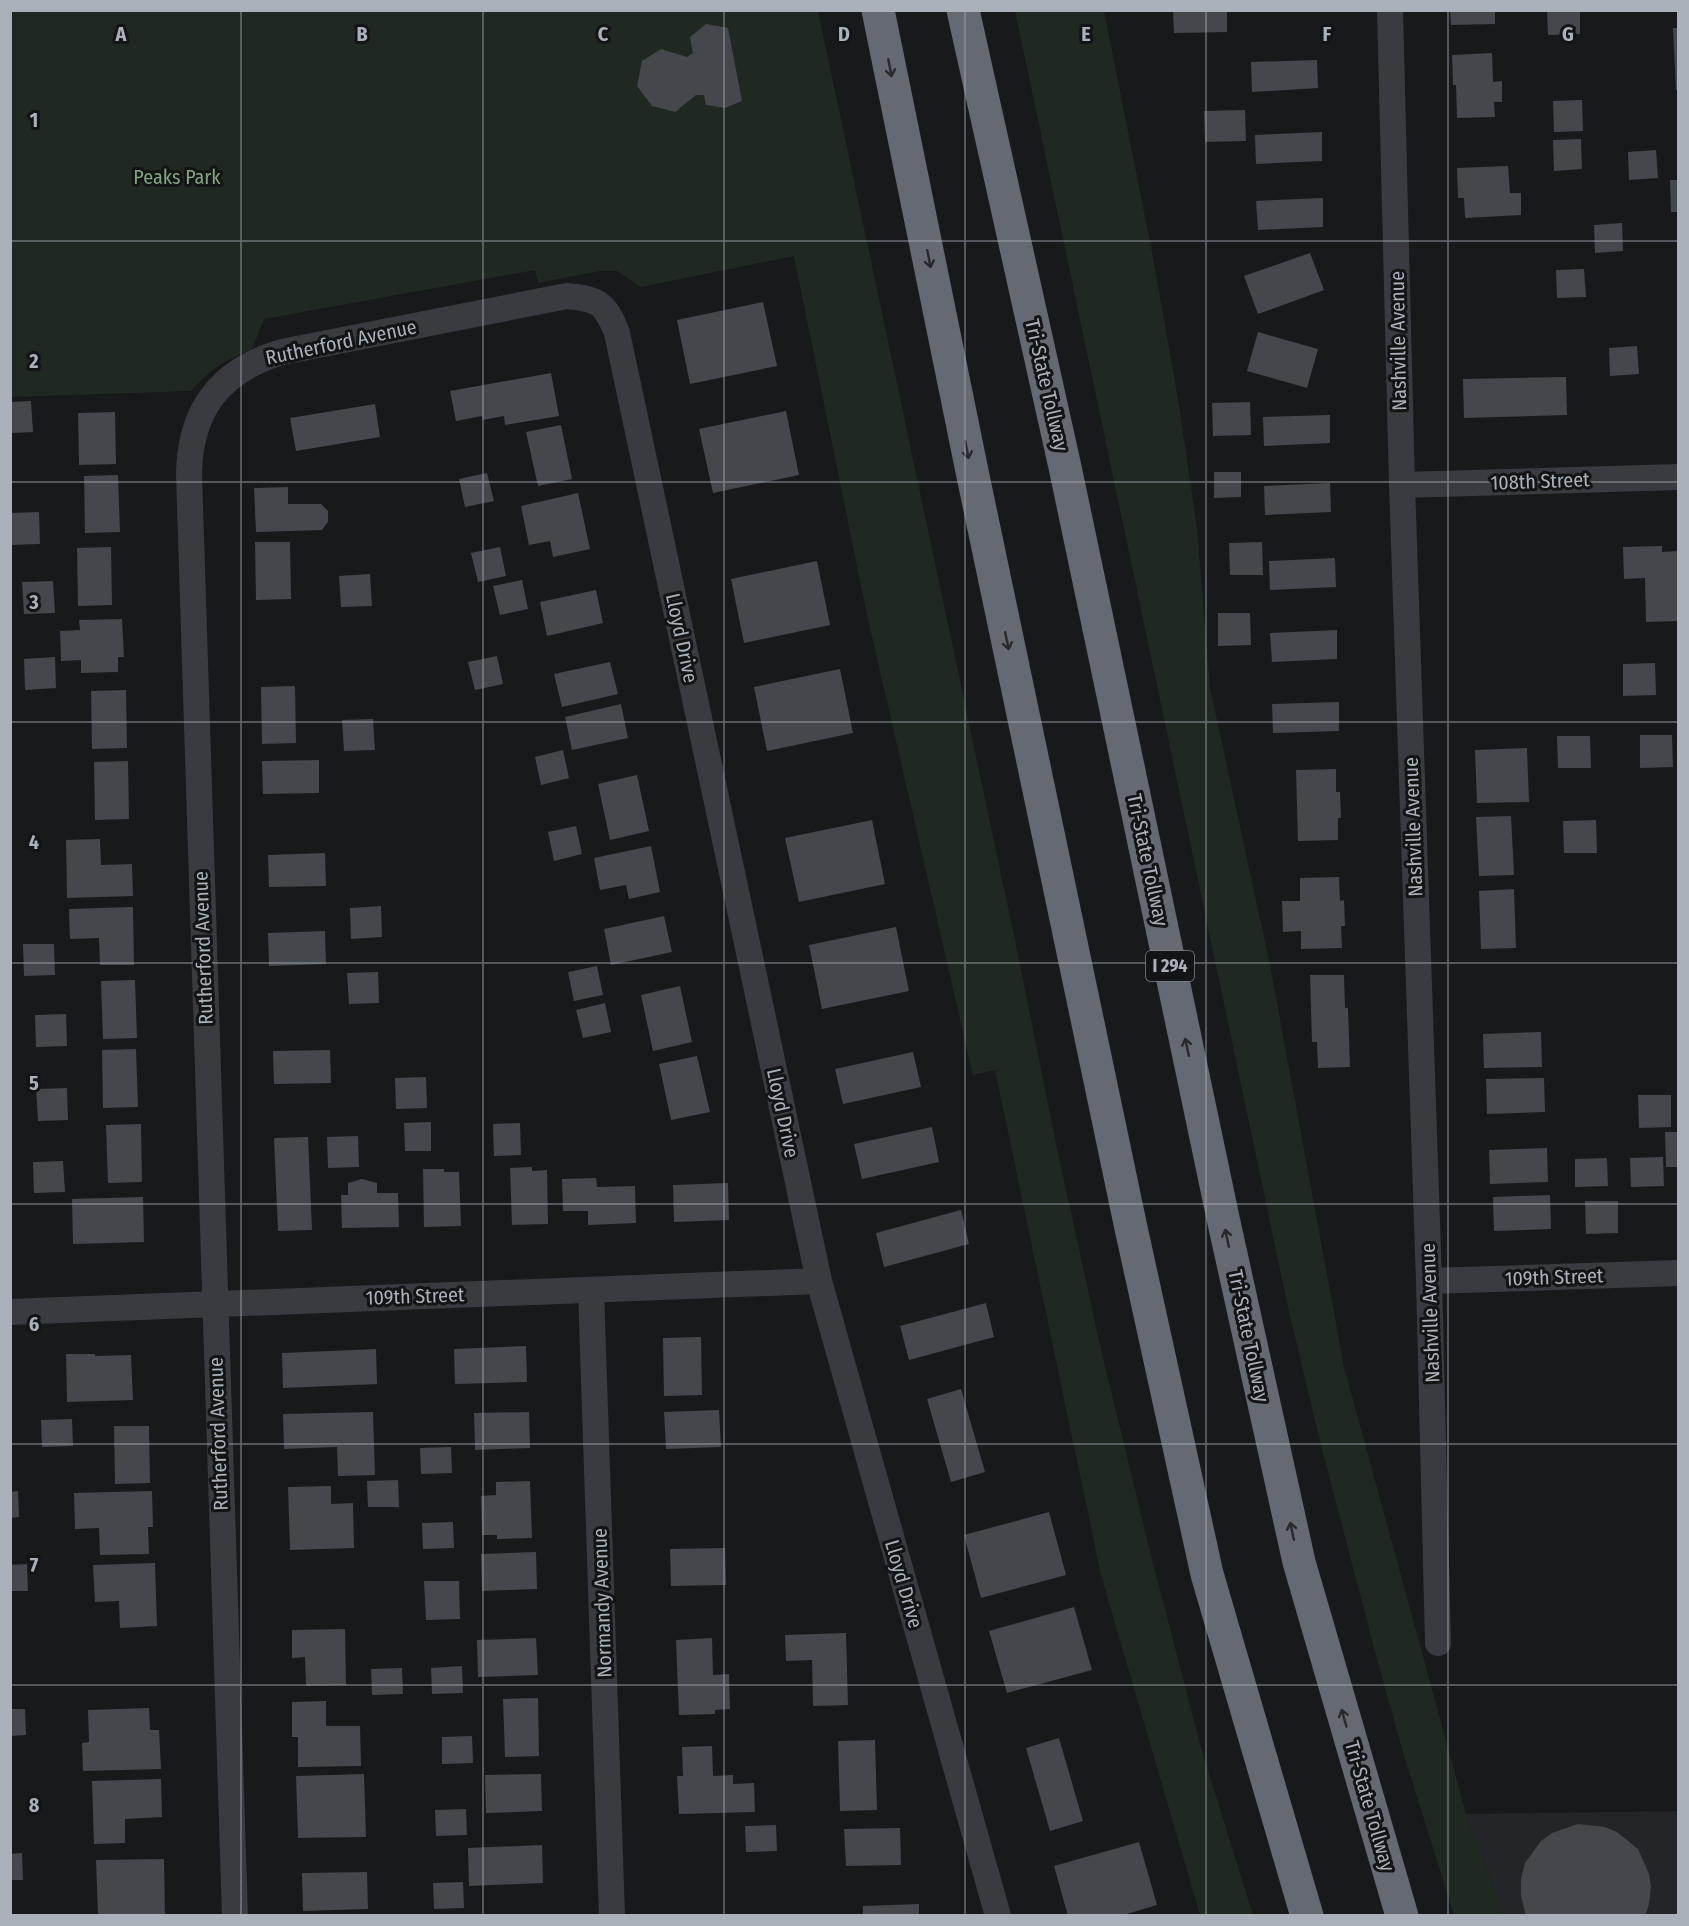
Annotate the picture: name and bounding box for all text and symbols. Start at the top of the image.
text: A [115,22,128,46]
text: B [356,22,368,46]
text: C [598,22,609,46]
text: D [838,22,850,46]
text: E [1081,22,1091,46]
text: F [1323,22,1332,46]
text: G [1562,22,1574,46]
one-way arrow [885,58,896,77]
text: 1 [30,108,38,132]
park label: Peaks Park [133,165,221,189]
one-way arrow [924,249,935,268]
street label: Nashville Avenue [1385,271,1411,411]
street label: Rutherford Avenue [263,314,419,370]
street label: Tri-State Tollway [1020,317,1074,453]
text: 2 [28,349,39,373]
one-way arrow [962,440,974,459]
street label: 108th Street [1490,467,1590,495]
text: 3 [28,590,39,614]
street label: Lloyd Drive [661,591,703,685]
one-way arrow [1002,631,1013,650]
street label: Nashville Avenue [1399,757,1427,897]
street label: Tri-State Tollway [1122,792,1174,928]
text: 4 [29,830,39,854]
street label: Rutherford Avenue [188,871,218,1025]
road number: I 294 [1146,951,1194,981]
one-way arrow [1181,1038,1192,1057]
street label: Lloyd Drive [762,1066,804,1160]
text: 5 [29,1071,39,1095]
one-way arrow [1221,1228,1232,1248]
street label: Nashville Avenue [1416,1243,1444,1383]
street label: 109th Street [1504,1263,1604,1291]
street label: Tri-State Tollway [1223,1268,1275,1404]
street label: 109th Street [365,1282,465,1310]
text: 6 [29,1312,39,1336]
street label: Rutherford Avenue [203,1357,233,1511]
one-way arrow [1285,1521,1297,1540]
street label: Normandy Avenue [587,1528,617,1678]
street label: Lloyd Drive [880,1537,928,1631]
text: 7 [30,1553,39,1577]
one-way arrow [1338,1709,1350,1728]
street label: Tri-State Tollway [1340,1738,1400,1874]
text: 8 [29,1793,40,1817]

